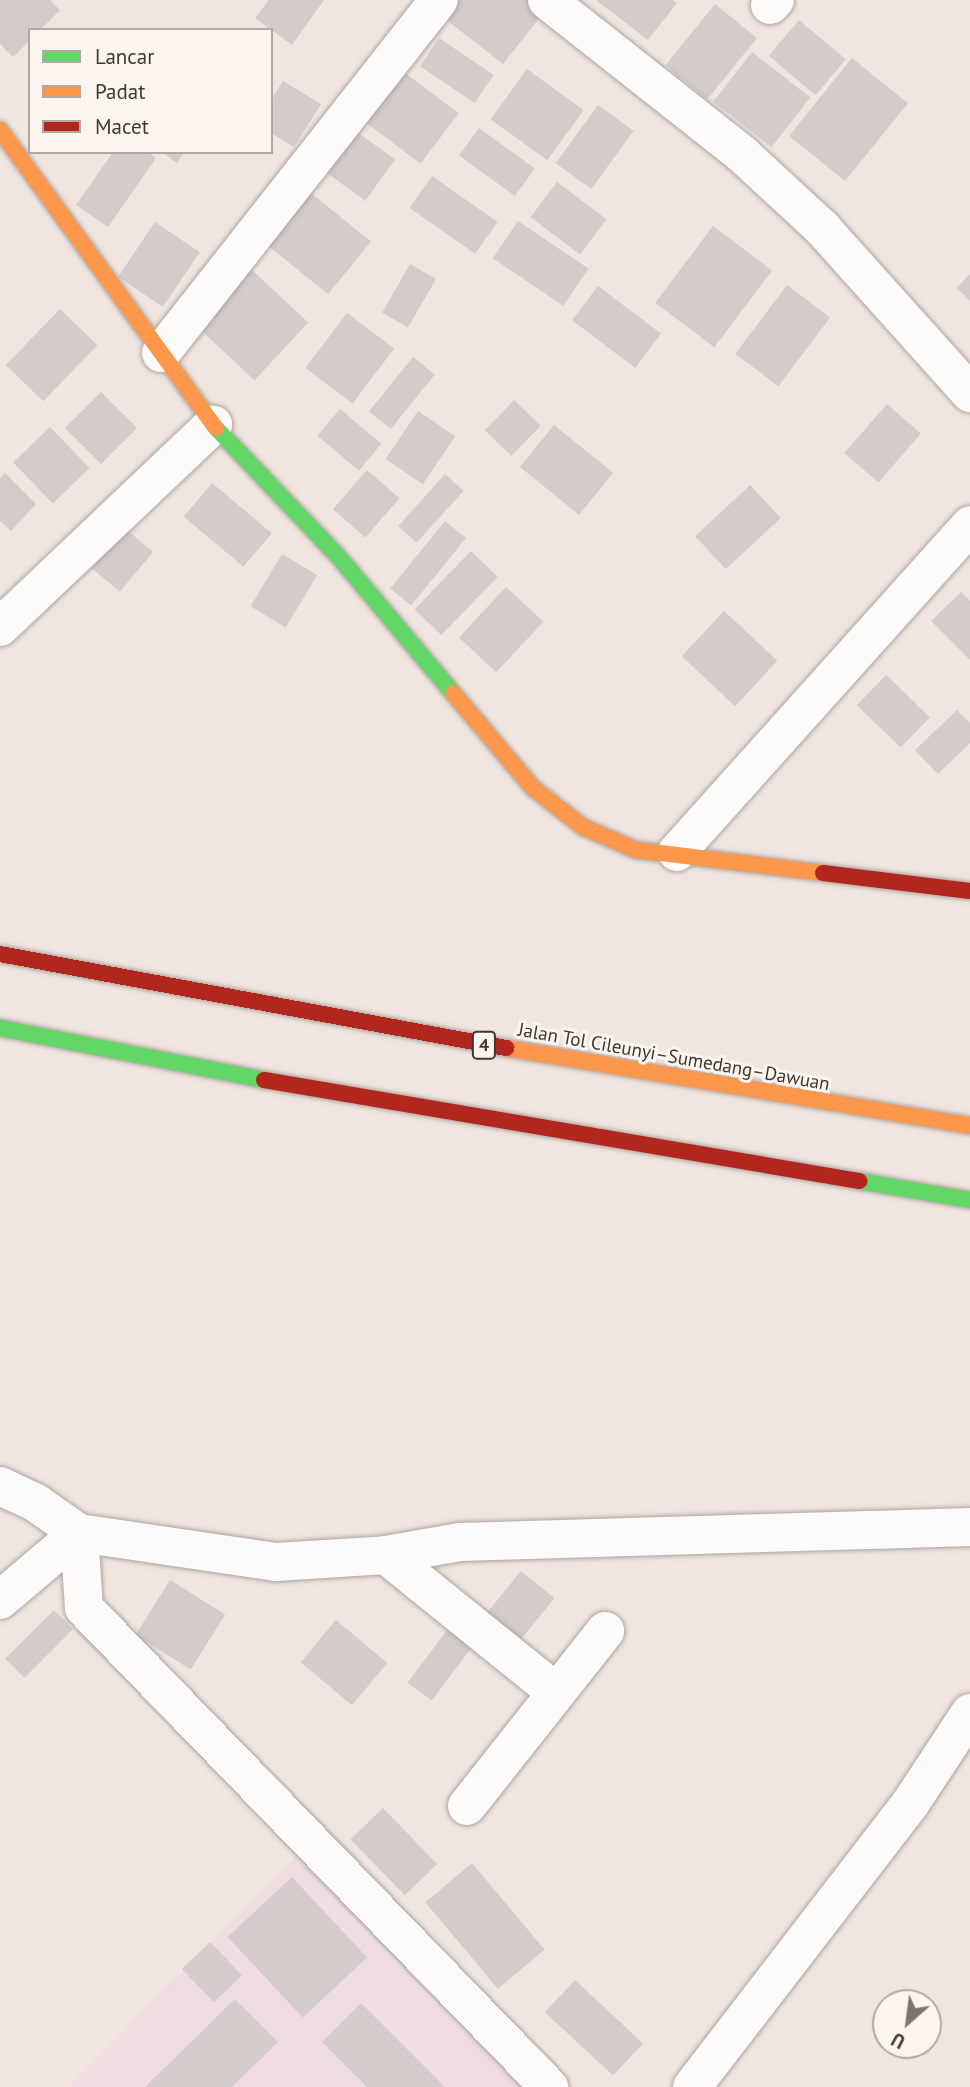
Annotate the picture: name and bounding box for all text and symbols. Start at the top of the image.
legend [28,28,273,154]
text: Lancar [95,43,154,70]
text: Padat [95,78,145,105]
text: Macet [95,113,149,140]
street label: Jalan Tol Cileunyi–Sumedang–Dawuan [516,1018,832,1096]
road number: 4 [472,1030,496,1060]
north arrow [872,1989,942,2059]
text: U [887,2027,909,2054]

